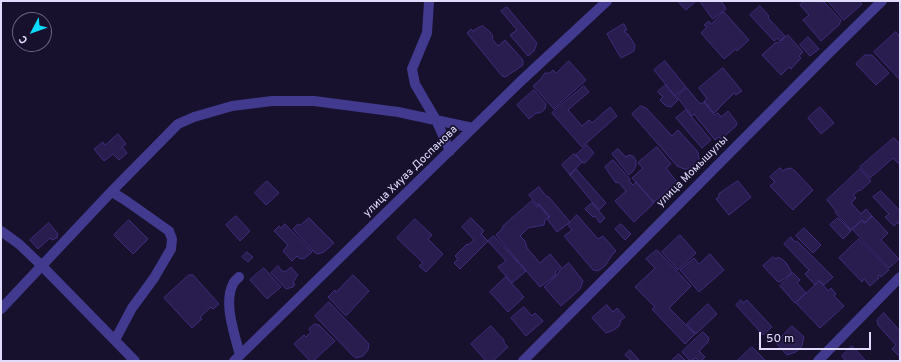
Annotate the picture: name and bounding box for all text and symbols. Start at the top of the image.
north arrow [12,12,52,52]
text: С [16,32,31,46]
street label: улица Хиуаз Доспанова [361,124,461,220]
street label: улица Момышулы [655,134,731,210]
scale bar [761,324,873,350]
text: 50 m [766,331,794,347]

